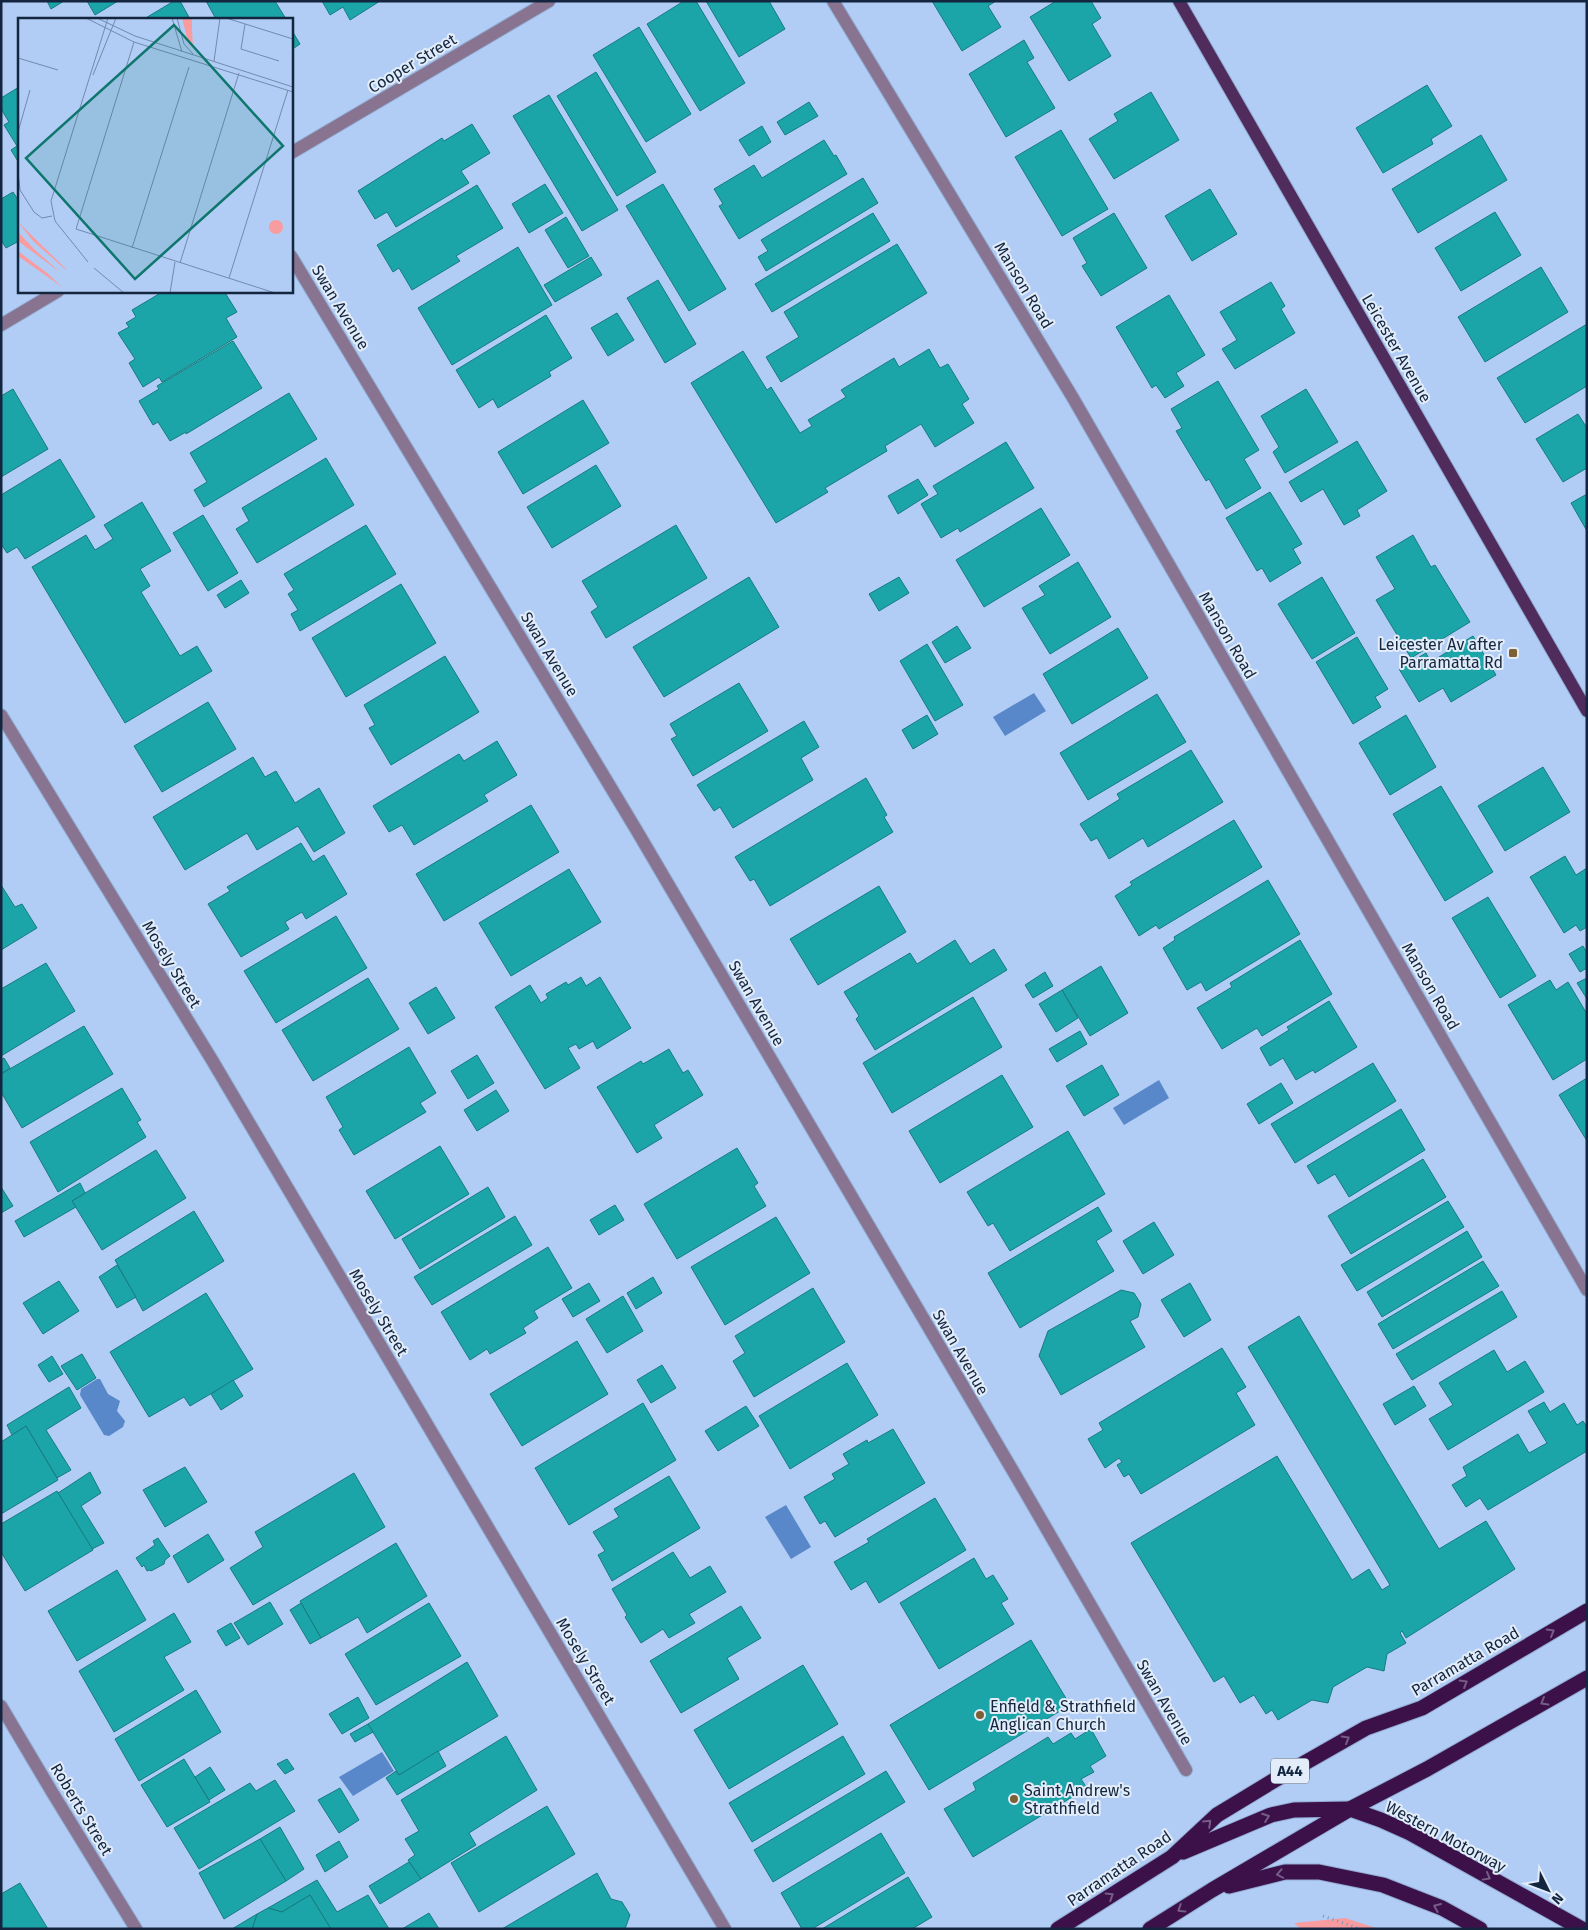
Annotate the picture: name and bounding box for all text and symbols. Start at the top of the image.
inset map [18,18,292,292]
street label: Cooper Street [365,30,460,97]
street label: Manson Road [990,238,1057,332]
street label: Swan Avenue [308,261,373,353]
street label: Leicester Avenue [1358,291,1435,406]
street label: Manson Road [1195,588,1260,682]
street label: Swan Avenue [517,608,582,700]
place label: Leicester Av after Parramatta Rd [1378,635,1504,672]
marker: Leicester Av after Parramatta Rd [1507,647,1519,659]
street label: Mosely Street [138,917,205,1011]
street label: Manson Road [1398,939,1463,1033]
street label: Swan Avenue [724,957,789,1049]
street label: Mosely Street [345,1265,412,1359]
street label: Swan Avenue [928,1306,993,1398]
street label: Mosely Street [552,1614,619,1708]
street label: Parramatta Road [1408,1623,1523,1700]
one-way arrow [1545,1628,1554,1638]
street label: Swan Avenue [1132,1656,1197,1748]
one-way arrow [1458,1679,1467,1689]
one-way arrow [1541,1695,1550,1705]
place label: Enfield & Strathfield Anglican Church [990,1697,1136,1734]
marker: Enfield & Strathfield Anglican Church [974,1709,986,1721]
one-way arrow [1341,1735,1350,1745]
road number: A44 [1271,1758,1309,1784]
street label: Roberts Street [47,1760,117,1859]
place label: Saint Andrew's Strathfield [1024,1781,1130,1818]
marker: Saint Andrew's Strathfield [1008,1793,1020,1805]
street label: Western Motorway [1382,1797,1509,1876]
one-way arrow [1261,1813,1269,1823]
one-way arrow [1202,1820,1211,1829]
street label: Parramatta Road [1064,1827,1175,1910]
north arrow [1523,1865,1573,1915]
one-way arrow [1276,1868,1284,1878]
one-way arrow [1482,1871,1491,1881]
text: N [1548,1889,1567,1908]
one-way arrow [1104,1893,1113,1903]
one-way arrow [1433,1902,1442,1913]
one-way arrow [1178,1903,1187,1912]

